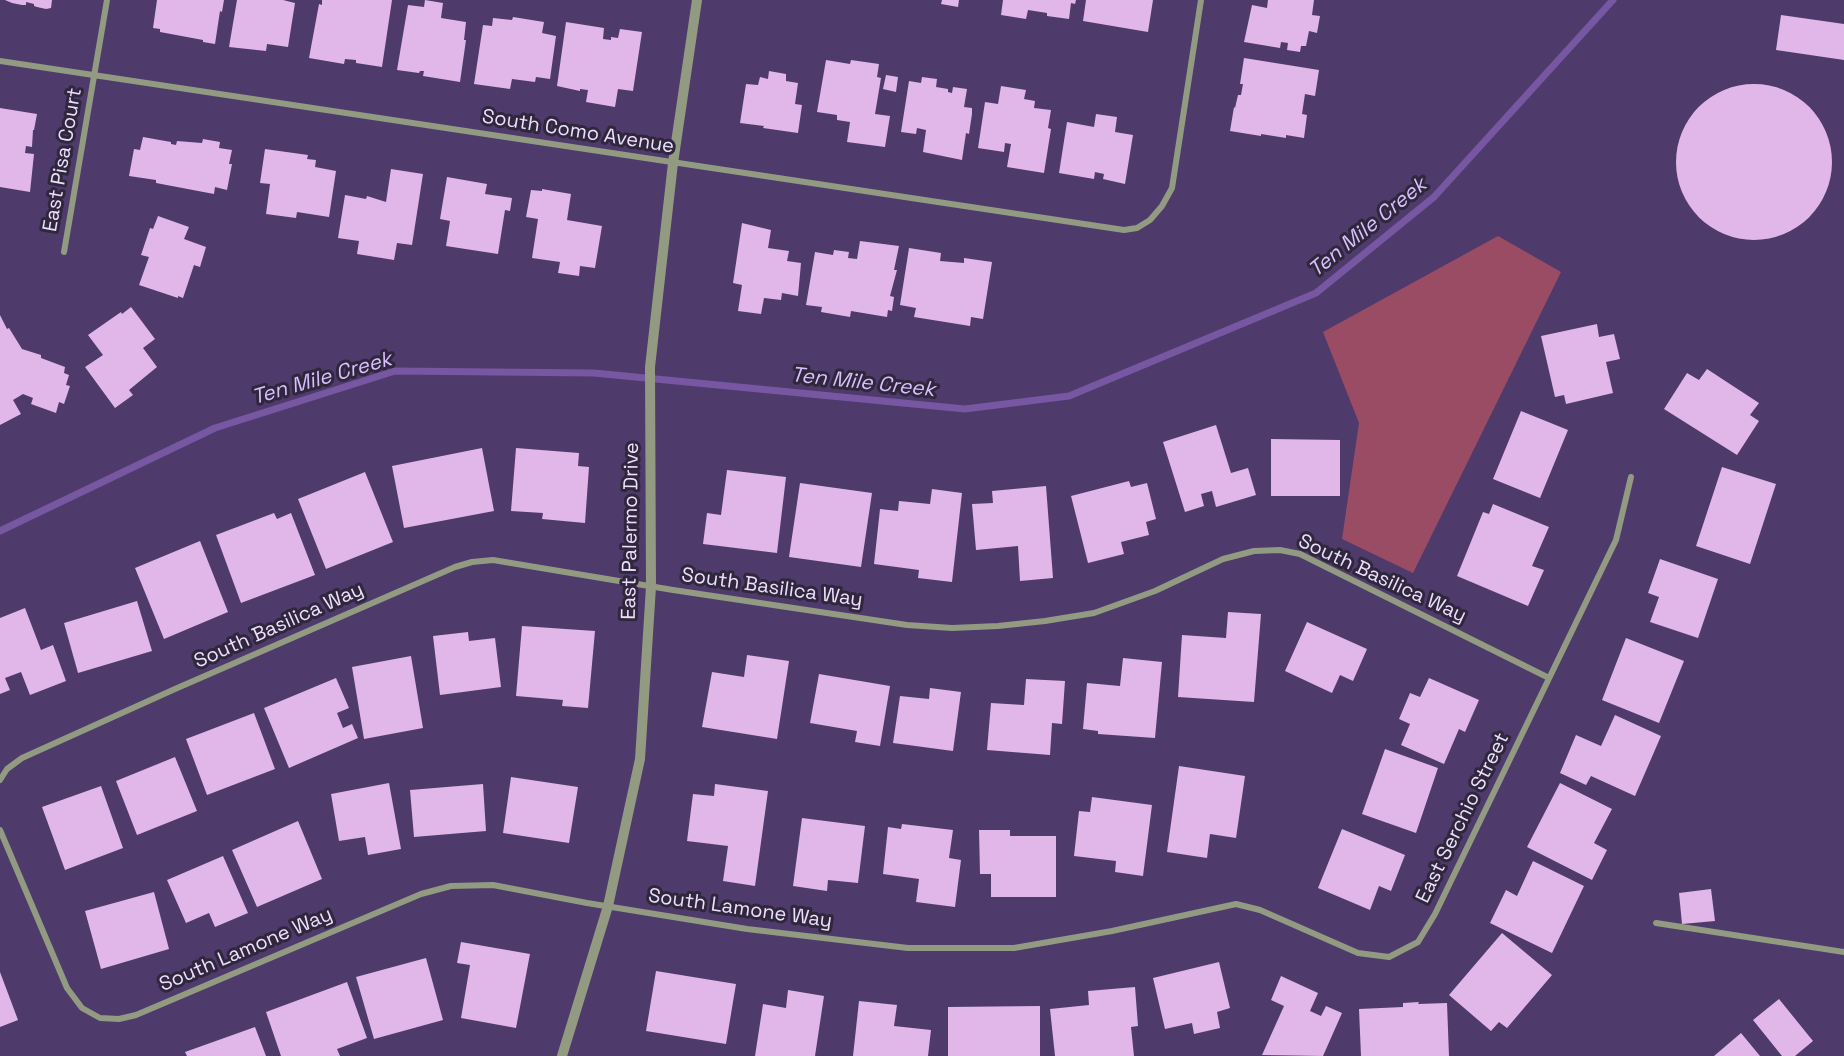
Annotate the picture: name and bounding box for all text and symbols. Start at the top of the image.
street label: East Pisa Court [39,86,87,234]
street label: South Como Avenue [480,105,676,159]
water label: Ten Mile Creek [1304,173,1432,283]
water label: Ten Mile Creek [249,347,395,411]
water label: Ten Mile Creek [790,363,936,403]
street label: East Palermo Drive [617,442,645,620]
street label: South Basilica Way [1294,530,1470,628]
street label: South Basilica Way [680,563,864,613]
street label: South Basilica Way [191,578,367,674]
street label: East Serchio Street [1411,729,1515,907]
street label: South Lamone Way [647,884,833,934]
street label: South Lamone Way [156,903,336,997]

